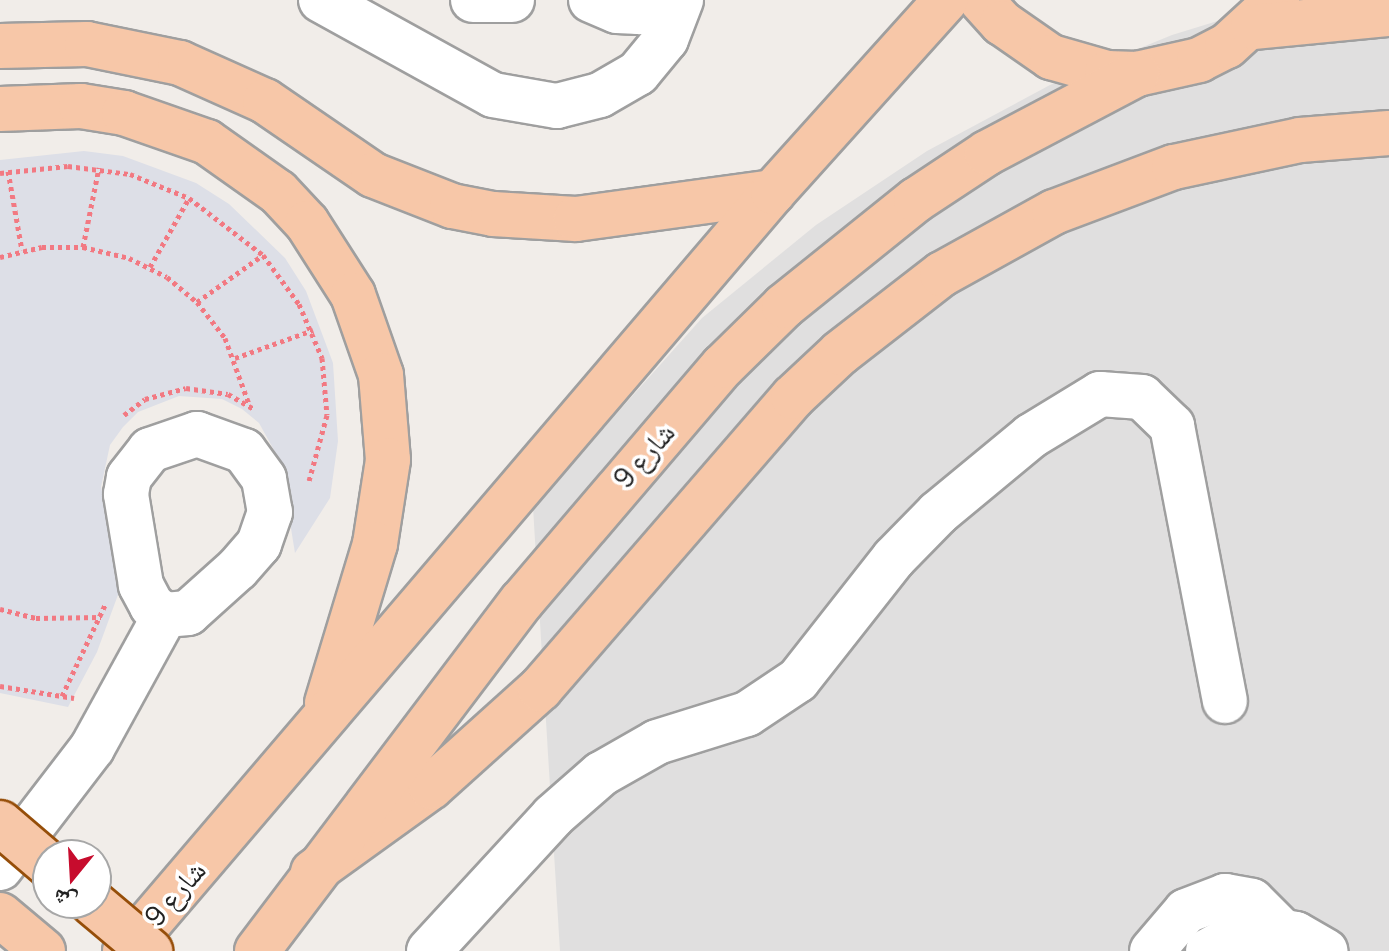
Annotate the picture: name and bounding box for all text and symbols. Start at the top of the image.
street label: شارع 9 [605,415,681,495]
north arrow [32,839,112,919]
street label: شارع 9 [136,853,212,933]
text: ش [49,882,81,918]

